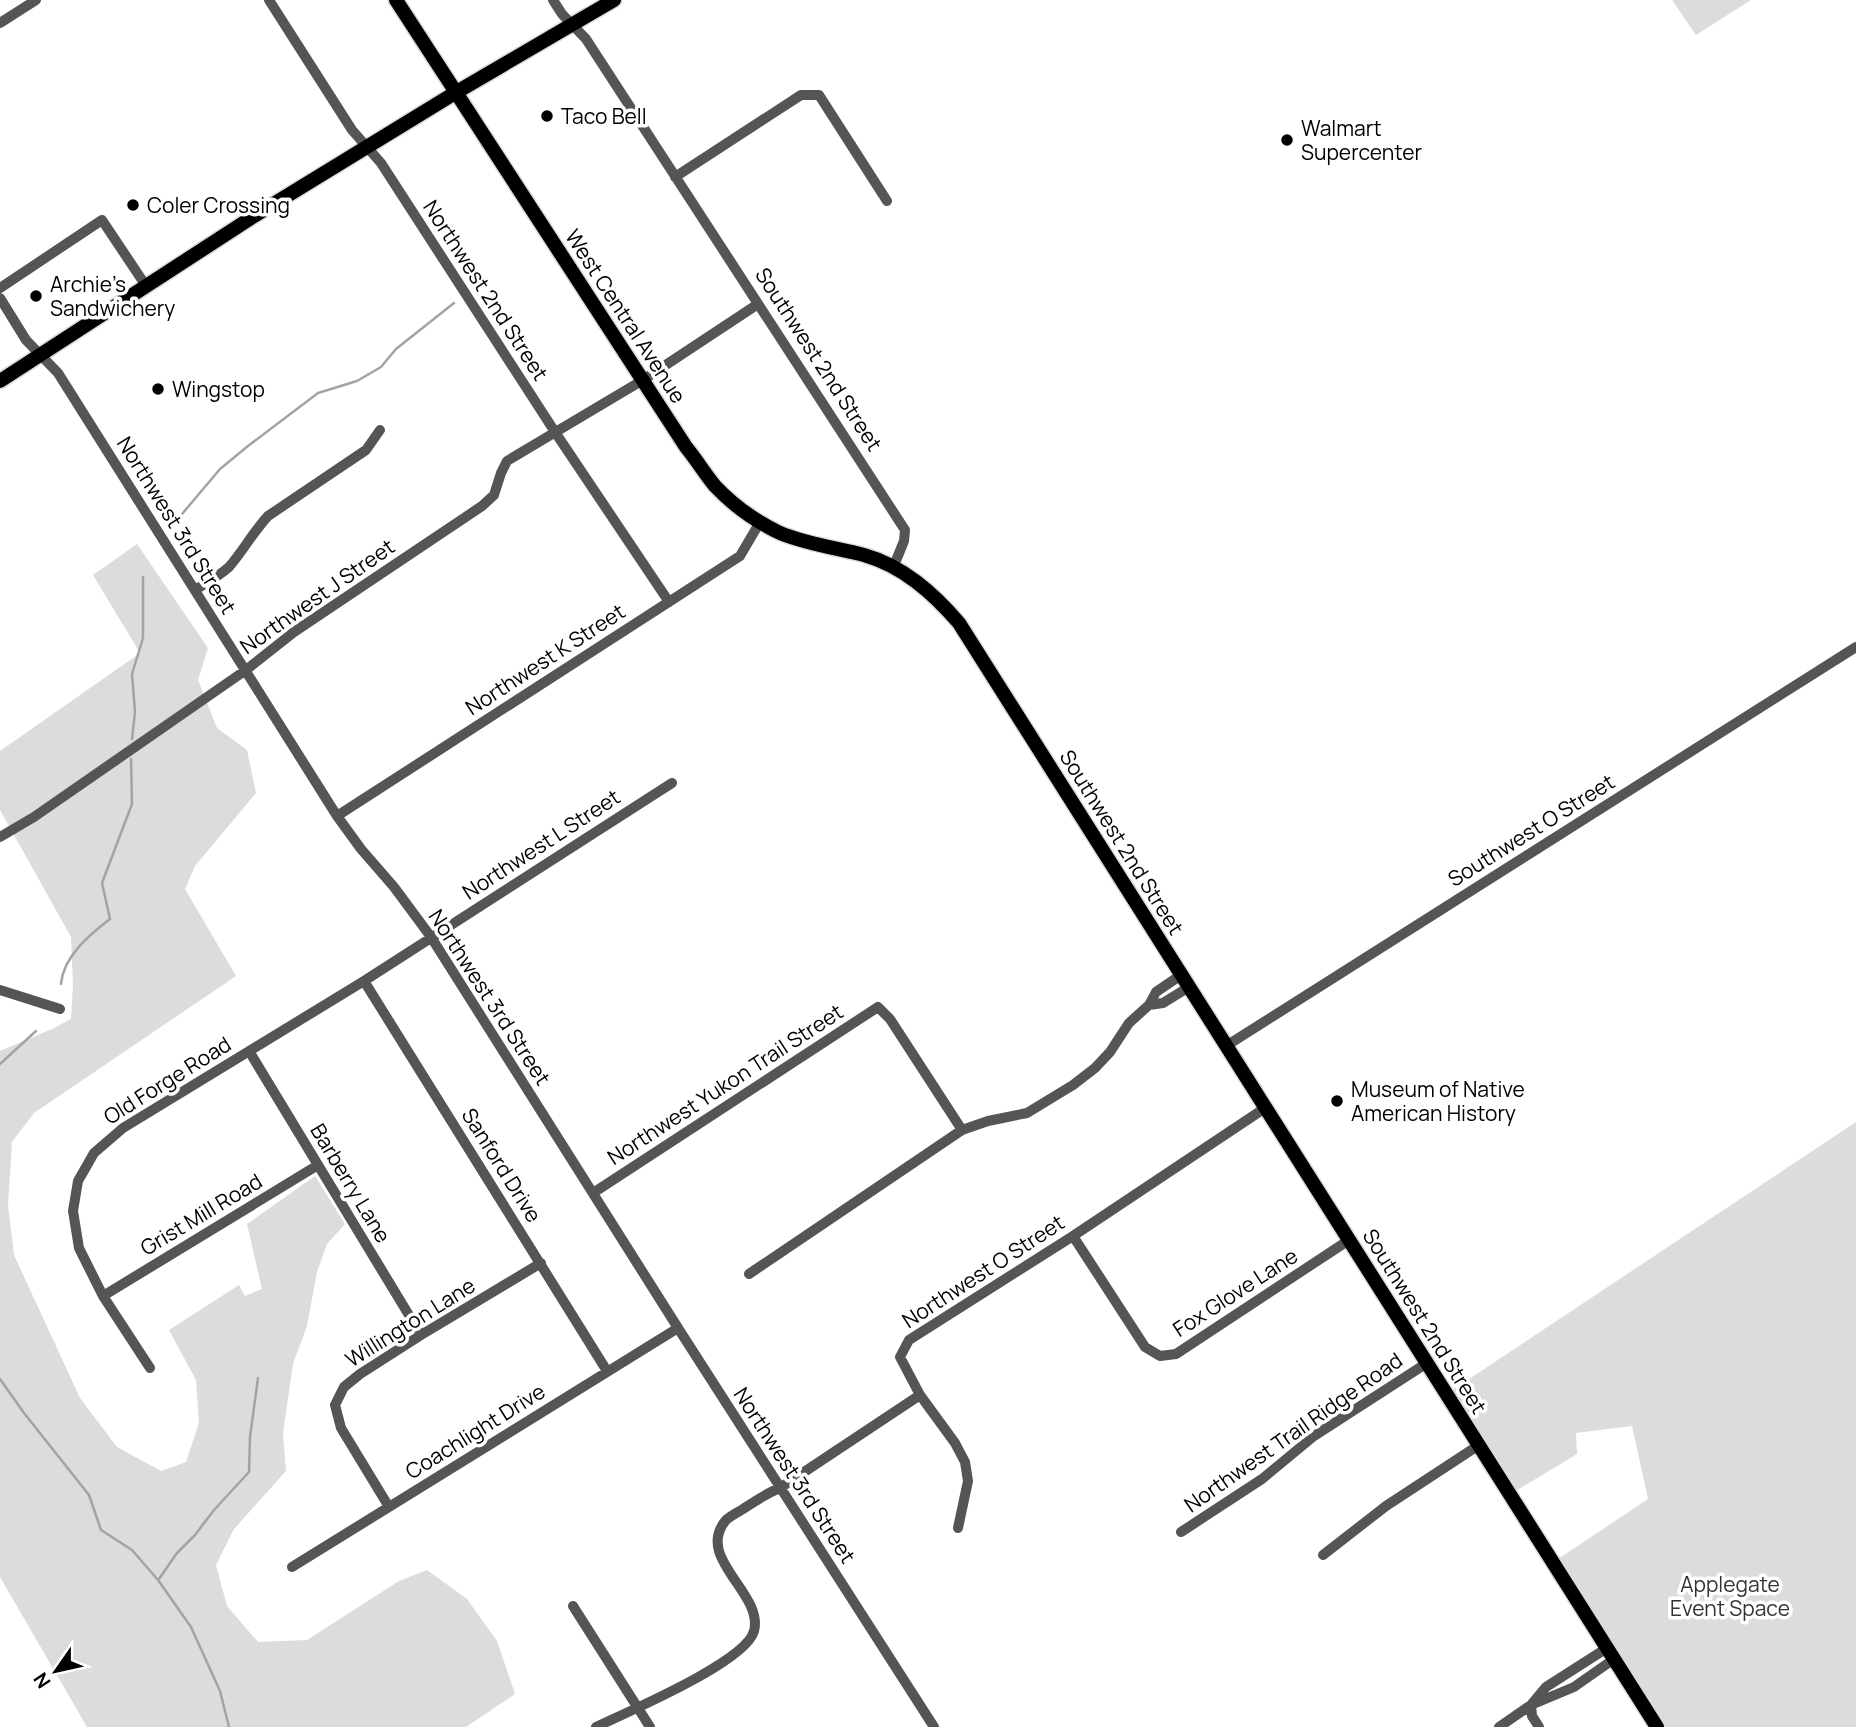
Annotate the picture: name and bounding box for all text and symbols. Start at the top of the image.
place label: Taco Bell [561,102,647,130]
marker: Taco Bell [539,108,555,124]
place label: Walmart Supercenter [1301,114,1422,166]
marker: Walmart Supercenter [1279,132,1295,148]
place label: Coler Crossing [147,191,290,219]
street label: Northwest 2nd Street [417,194,555,386]
marker: Coler Crossing [125,197,141,213]
street label: West Central Avenue [559,224,693,408]
street label: Southwest 2nd Street [749,262,889,456]
place label: Archie’s Sandwichery [50,270,175,322]
marker: Archie’s Sandwichery [28,288,44,304]
place label: Wingstop [172,375,265,403]
marker: Wingstop [150,381,166,397]
street label: Northwest 3rd Street [111,431,243,619]
street label: Northwest J Street [234,532,400,660]
street label: Northwest K Street [460,597,630,721]
street label: Southwest 2nd Street [1054,744,1190,940]
street label: Southwest O Street [1442,767,1620,893]
street label: Northwest L Street [457,783,625,905]
street label: Northwest 3rd Street [423,904,557,1090]
street label: Northwest Yukon Trail Street [602,997,848,1171]
street label: Old Forge Road [98,1030,236,1130]
place label: Museum of Native American History [1351,1075,1525,1127]
marker: Museum of Native American History [1329,1093,1345,1109]
street label: Sanford Drive [456,1103,548,1227]
street label: Barberry Lane [304,1118,398,1248]
street label: Grist Mill Road [135,1167,267,1261]
street label: Northwest O Street [897,1208,1069,1334]
street label: Southwest 2nd Street [1357,1223,1493,1419]
street label: Fox Glove Lane [1167,1241,1303,1343]
street label: Willington Lane [340,1271,480,1373]
street label: Northwest Trail Ridge Road [1178,1346,1408,1518]
street label: Coachlight Drive [400,1377,550,1485]
street label: Northwest 3rd Street [728,1382,862,1568]
park label: Applegate Event Space [1670,1570,1790,1622]
north arrow [21,1636,91,1706]
text: N [27,1668,57,1693]

